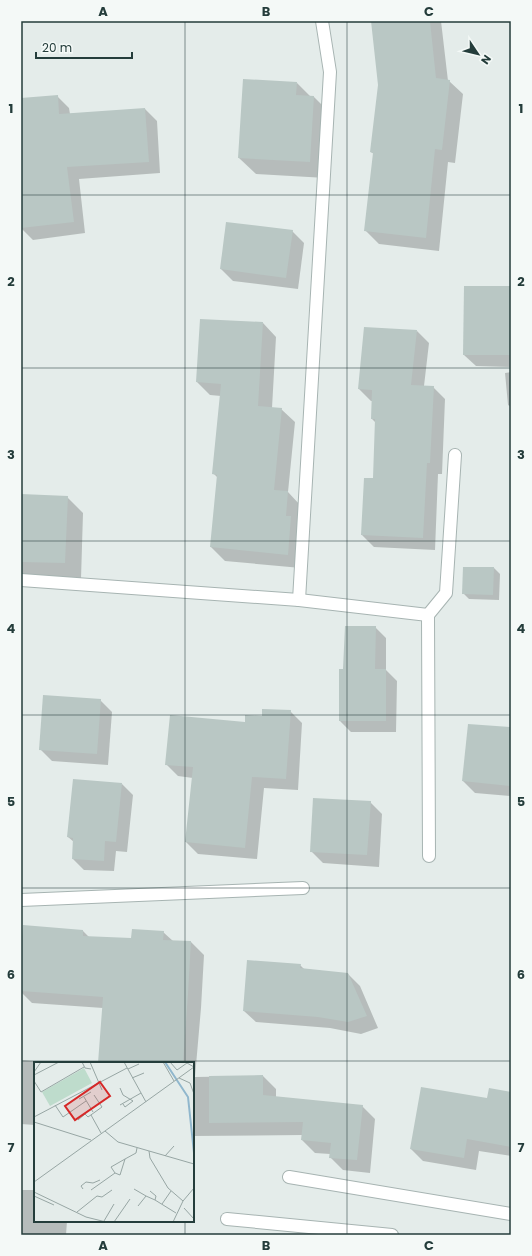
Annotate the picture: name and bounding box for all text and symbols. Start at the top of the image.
text: A [98,2,108,21]
text: B [262,2,271,21]
text: C [424,2,434,21]
scale bar [36,34,132,60]
north arrow [458,34,498,74]
text: 20 m [42,39,72,56]
text: N [477,52,495,68]
text: 1 [9,99,13,118]
text: 1 [519,99,523,118]
text: 2 [7,272,15,291]
text: 2 [517,272,525,291]
text: 3 [7,445,15,464]
text: 3 [517,445,525,464]
text: 4 [7,619,16,638]
text: 4 [517,619,526,638]
text: 5 [7,792,15,811]
text: 5 [517,792,525,811]
text: 6 [7,965,15,984]
text: 6 [517,965,525,984]
inset map [34,1062,194,1222]
text: 7 [8,1138,15,1157]
text: 7 [518,1138,525,1157]
text: A [98,1236,108,1255]
text: B [262,1236,271,1255]
text: C [424,1236,434,1255]

